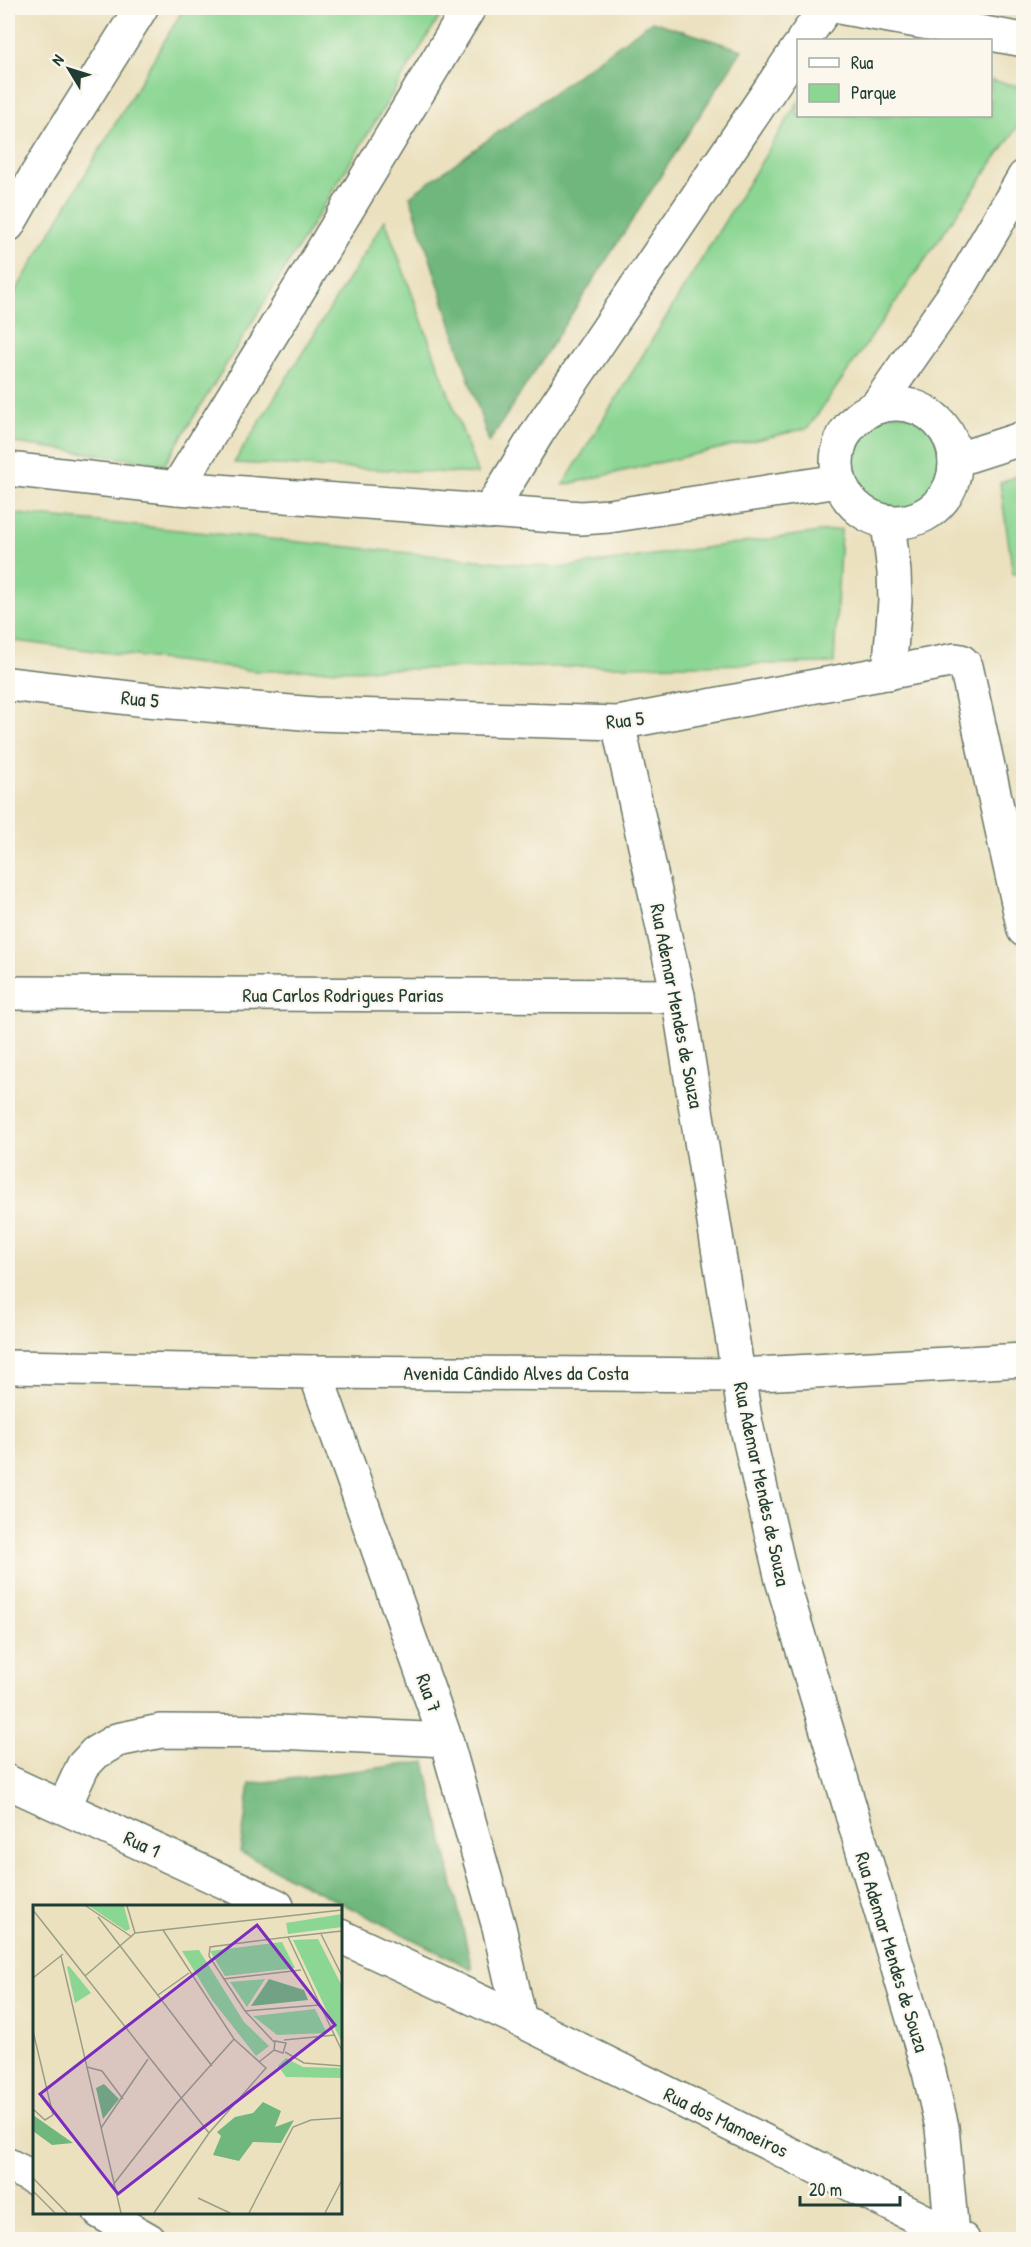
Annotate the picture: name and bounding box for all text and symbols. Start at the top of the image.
north arrow [39,39,99,99]
legend [797,39,992,117]
text: N [46,49,69,70]
text: Rua [851,50,873,75]
text: Parque [851,80,896,105]
street label: Rua 5 [120,683,161,714]
street label: Rua 5 [605,704,646,735]
street label: Rua Ademar Mendes de Souza [644,901,711,1111]
street label: Rua Carlos Rodrigues Parias [242,981,444,1008]
street label: Avenida Cândido Alves da Costa [403,1359,629,1386]
street label: Rua Ademar Mendes de Souza [728,1379,797,1588]
street label: Rua 7 [410,1670,449,1716]
street label: Rua 1 [120,1824,165,1864]
street label: Rua Ademar Mendes de Souza [849,1849,936,2055]
inset map [33,1905,342,2214]
street label: Rua dos Mamoeiros [660,2080,793,2163]
scale bar [800,2169,900,2207]
text: 20 m [809,2177,842,2202]

